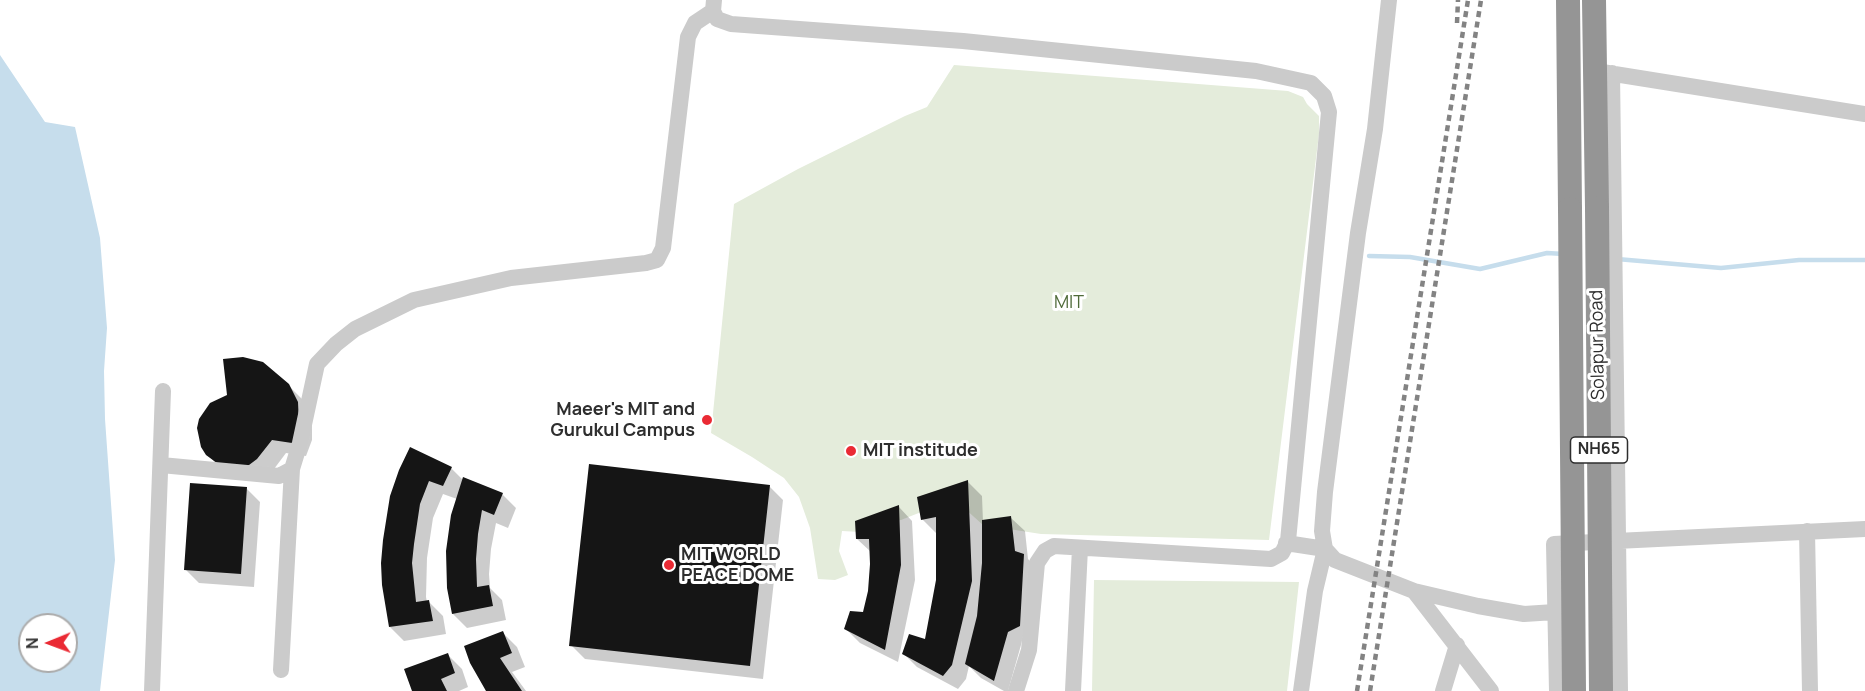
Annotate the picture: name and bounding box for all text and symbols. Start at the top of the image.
street label: Solapur Road [1586,290,1610,400]
park label: MIT [1054,292,1084,314]
place label: Maeer's MIT and Gurukul Campus [551,399,695,442]
marker: Maeer's MIT and Gurukul Campus [700,413,714,427]
road number: NH65 [1570,437,1628,463]
place label: MIT institude [863,440,978,462]
marker: MIT institude [844,444,858,458]
place label: MIT WORLD PEACE DOME [681,544,794,586]
marker: MIT WORLD PEACE DOME [662,558,676,572]
north arrow [18,613,78,673]
text: N [21,637,43,649]

